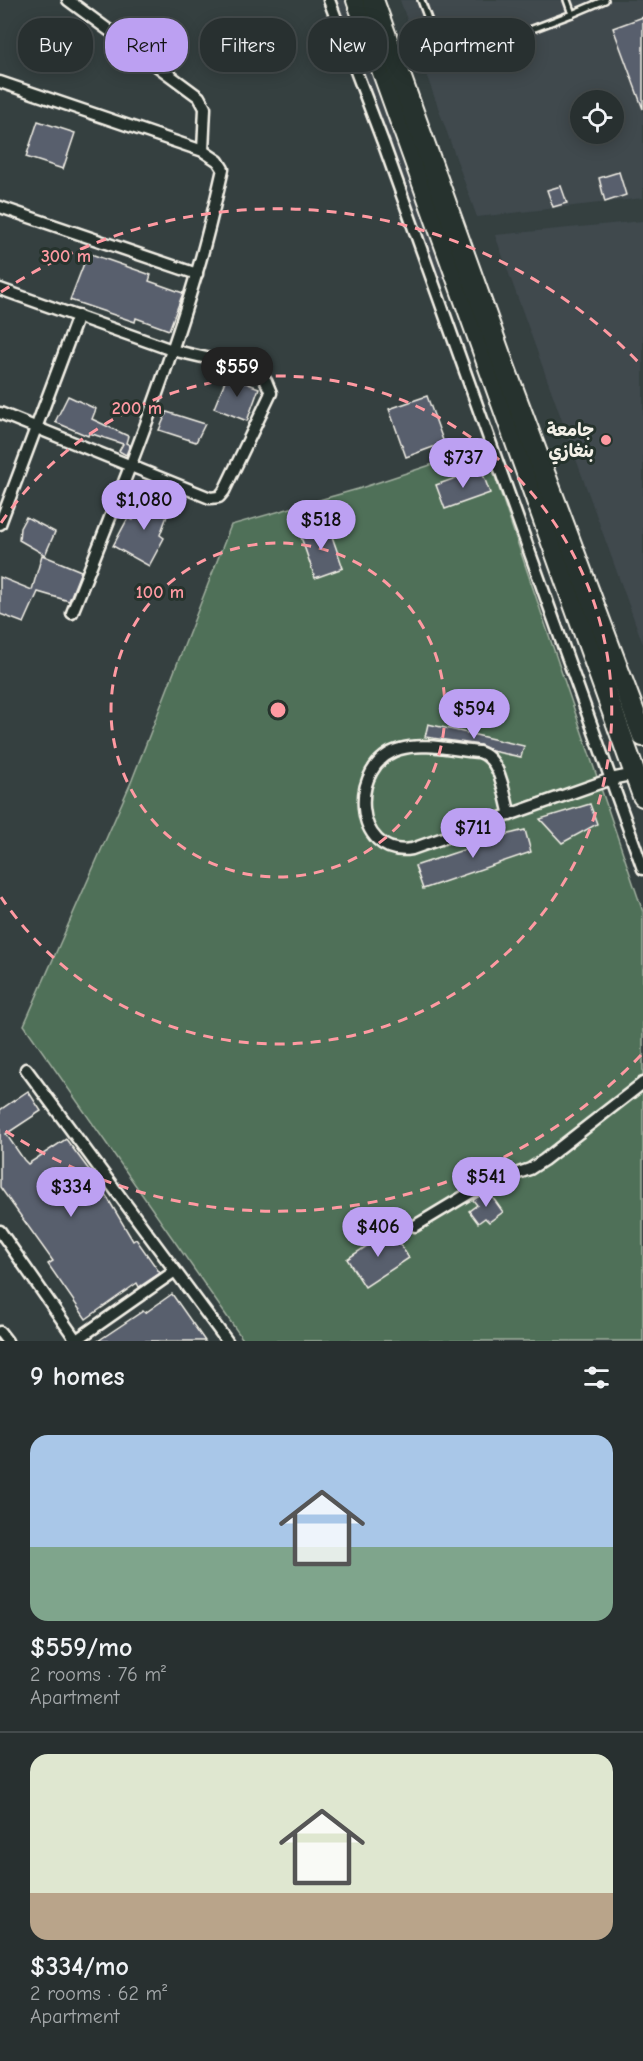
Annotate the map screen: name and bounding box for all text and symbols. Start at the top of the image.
chip: Buy [18,18,93,72]
chip: Rent [105,18,188,72]
chip: Filters [200,18,296,72]
chip: New [308,18,387,72]
chip: Apartment [399,18,535,72]
map controls [570,90,624,144]
button: locate [570,90,624,144]
text: 300 m [41,246,91,267]
pin: $559 [201,347,273,398]
text: $559 [215,355,259,378]
text: 200 m [112,398,162,419]
place label: جامعة بنغازي [547,420,594,465]
marker: جامعة بنغازي [599,433,613,447]
pin: $737 [427,438,499,489]
text: $737 [443,446,483,469]
pin: $1,080 [95,480,193,531]
text: $1,080 [116,488,172,511]
pin: $518 [285,500,357,551]
text: $518 [301,508,341,531]
text: 100 m [136,582,184,603]
pin: $594 [438,689,510,740]
text: $594 [453,697,495,720]
centre of rings [268,700,288,720]
pin: $711 [437,808,509,859]
text: $711 [455,816,491,839]
pin: $541 [450,1157,522,1208]
text: $541 [466,1165,506,1188]
pin: $334 [35,1167,107,1218]
text: $334 [50,1175,92,1198]
pin: $406 [342,1207,414,1258]
text: $406 [356,1215,400,1238]
icon: filters [580,1361,613,1394]
text: 9 homes [30,1362,125,1392]
icon: home [268,1474,376,1582]
text: $559/mo [30,1633,132,1663]
text: 2 rooms · 76 m² [30,1663,166,1686]
text: Apartment [30,1686,120,1709]
icon: home [268,1793,376,1901]
text: $334/mo [30,1952,129,1982]
text: 2 rooms · 62 m² [30,1982,167,2005]
text: Apartment [30,2005,120,2028]

